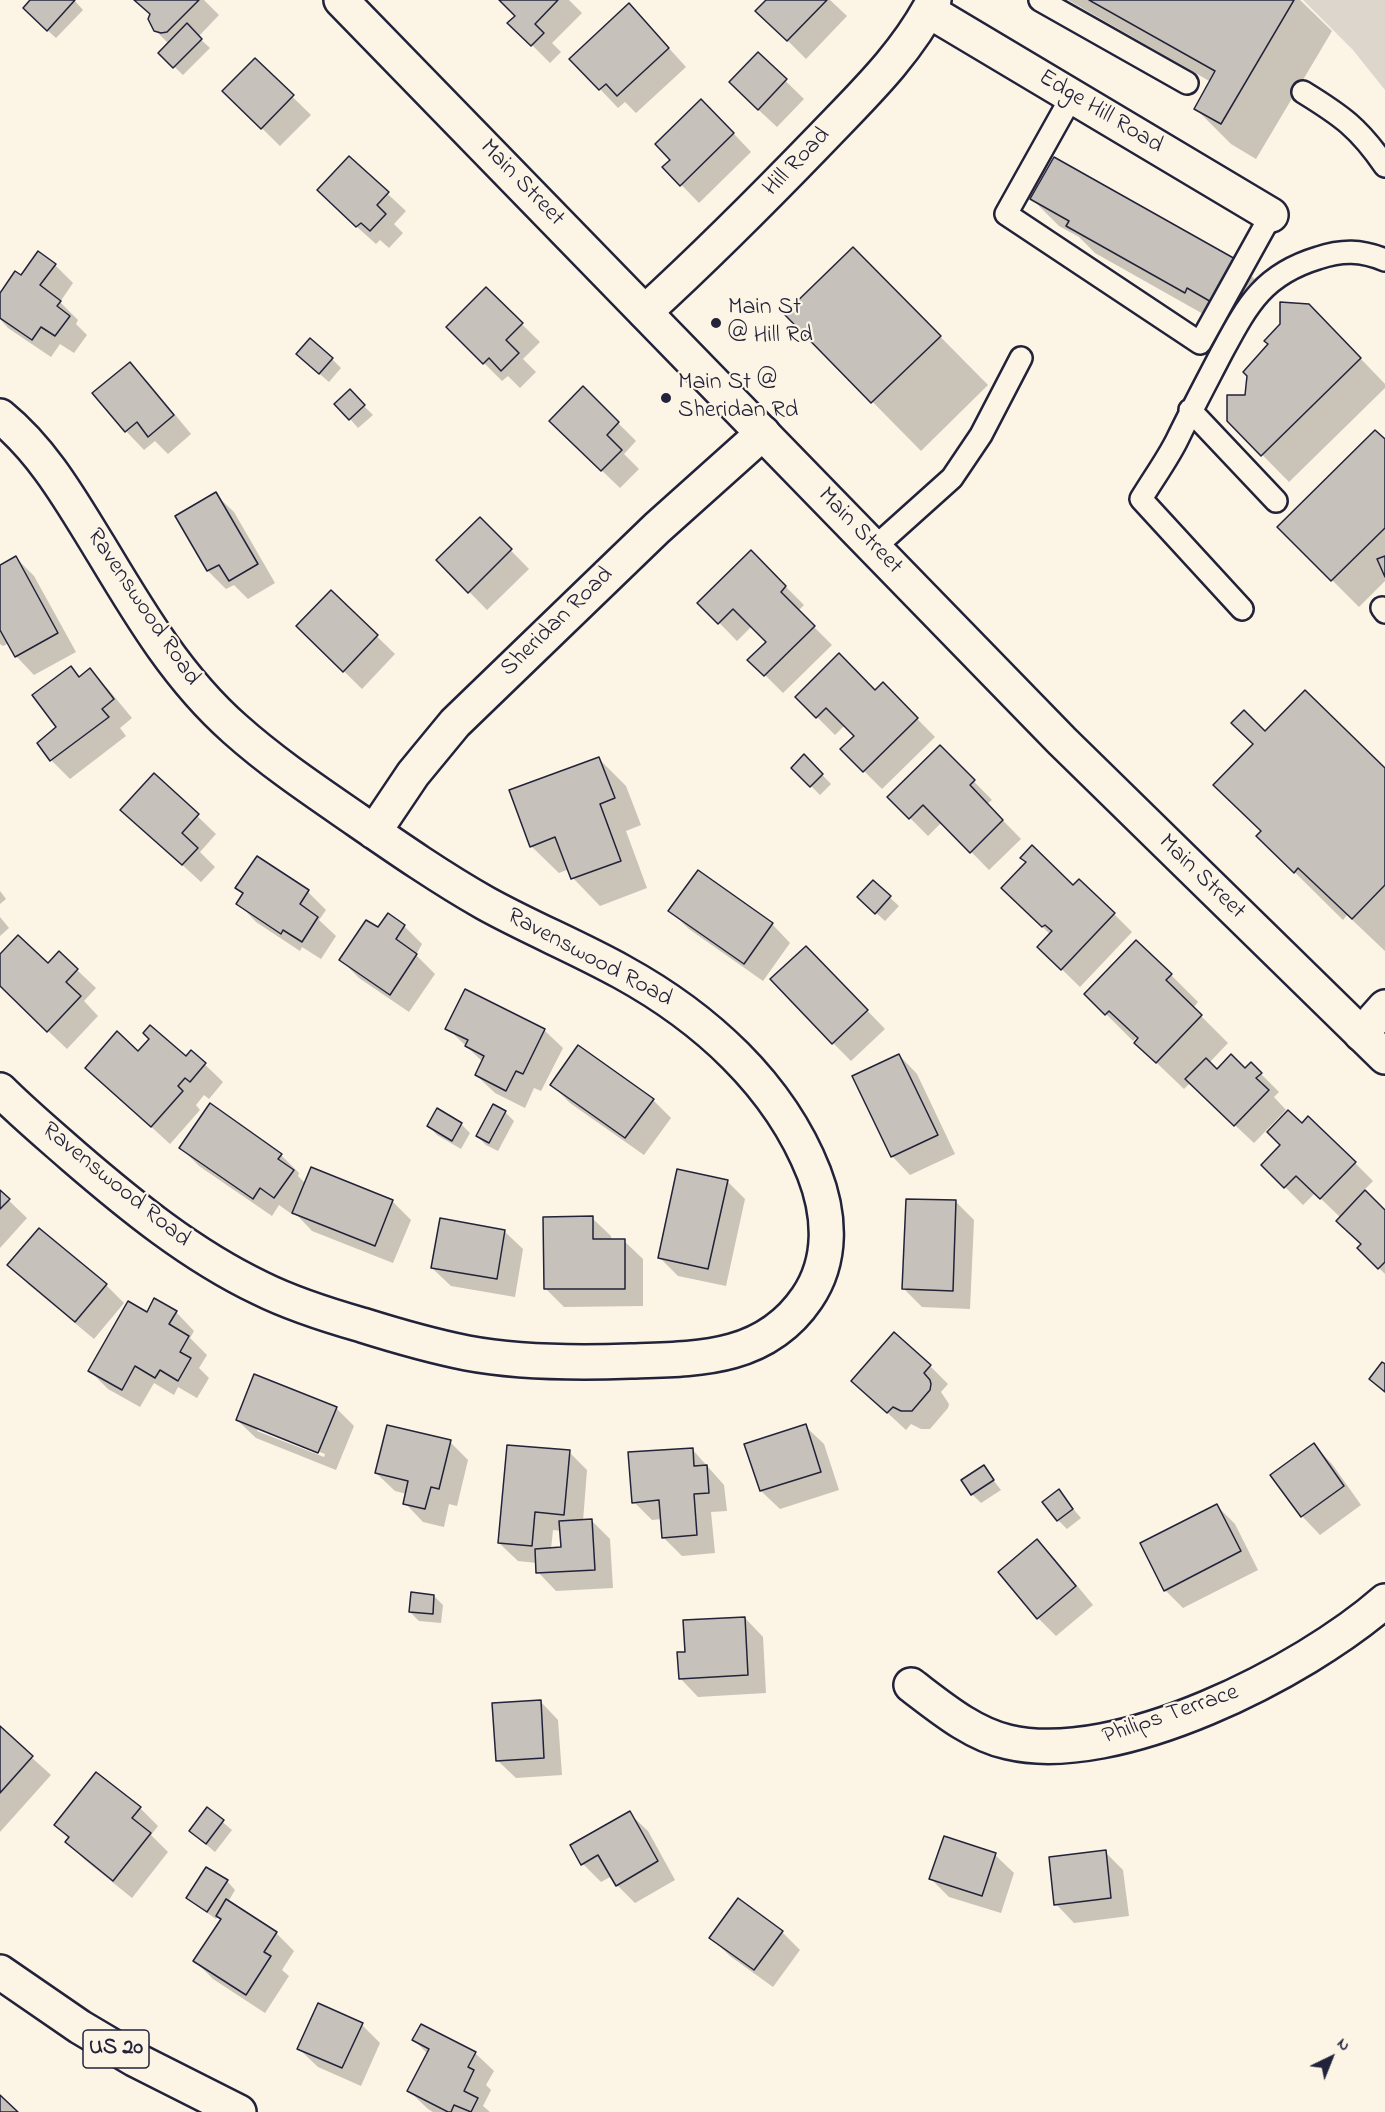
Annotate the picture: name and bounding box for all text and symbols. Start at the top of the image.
street label: Edge Hill Road [1033,65,1167,161]
street label: Hill Road [758,123,838,203]
street label: Main Street [472,134,570,234]
place label: Main St @ Hill Rd [728,295,813,351]
marker: Main St @ Hill Rd [709,316,723,330]
place label: Main St @ Sheridan Rd [678,370,798,426]
marker: Main St @ Sheridan Rd [659,391,673,405]
street label: Main Street [810,482,908,582]
street label: Ravenswood Road [79,524,205,692]
street label: Sheridan Road [496,562,620,684]
street label: Main Street [1151,829,1251,927]
street label: Ravenswood Road [501,903,677,1015]
street label: Ravenswood Road [35,1117,195,1255]
street label: Philips Terrace [1099,1679,1243,1753]
north arrow [1301,2028,1361,2088]
road number: US 20 [83,2030,149,2068]
text: N [1331,2032,1355,2057]

